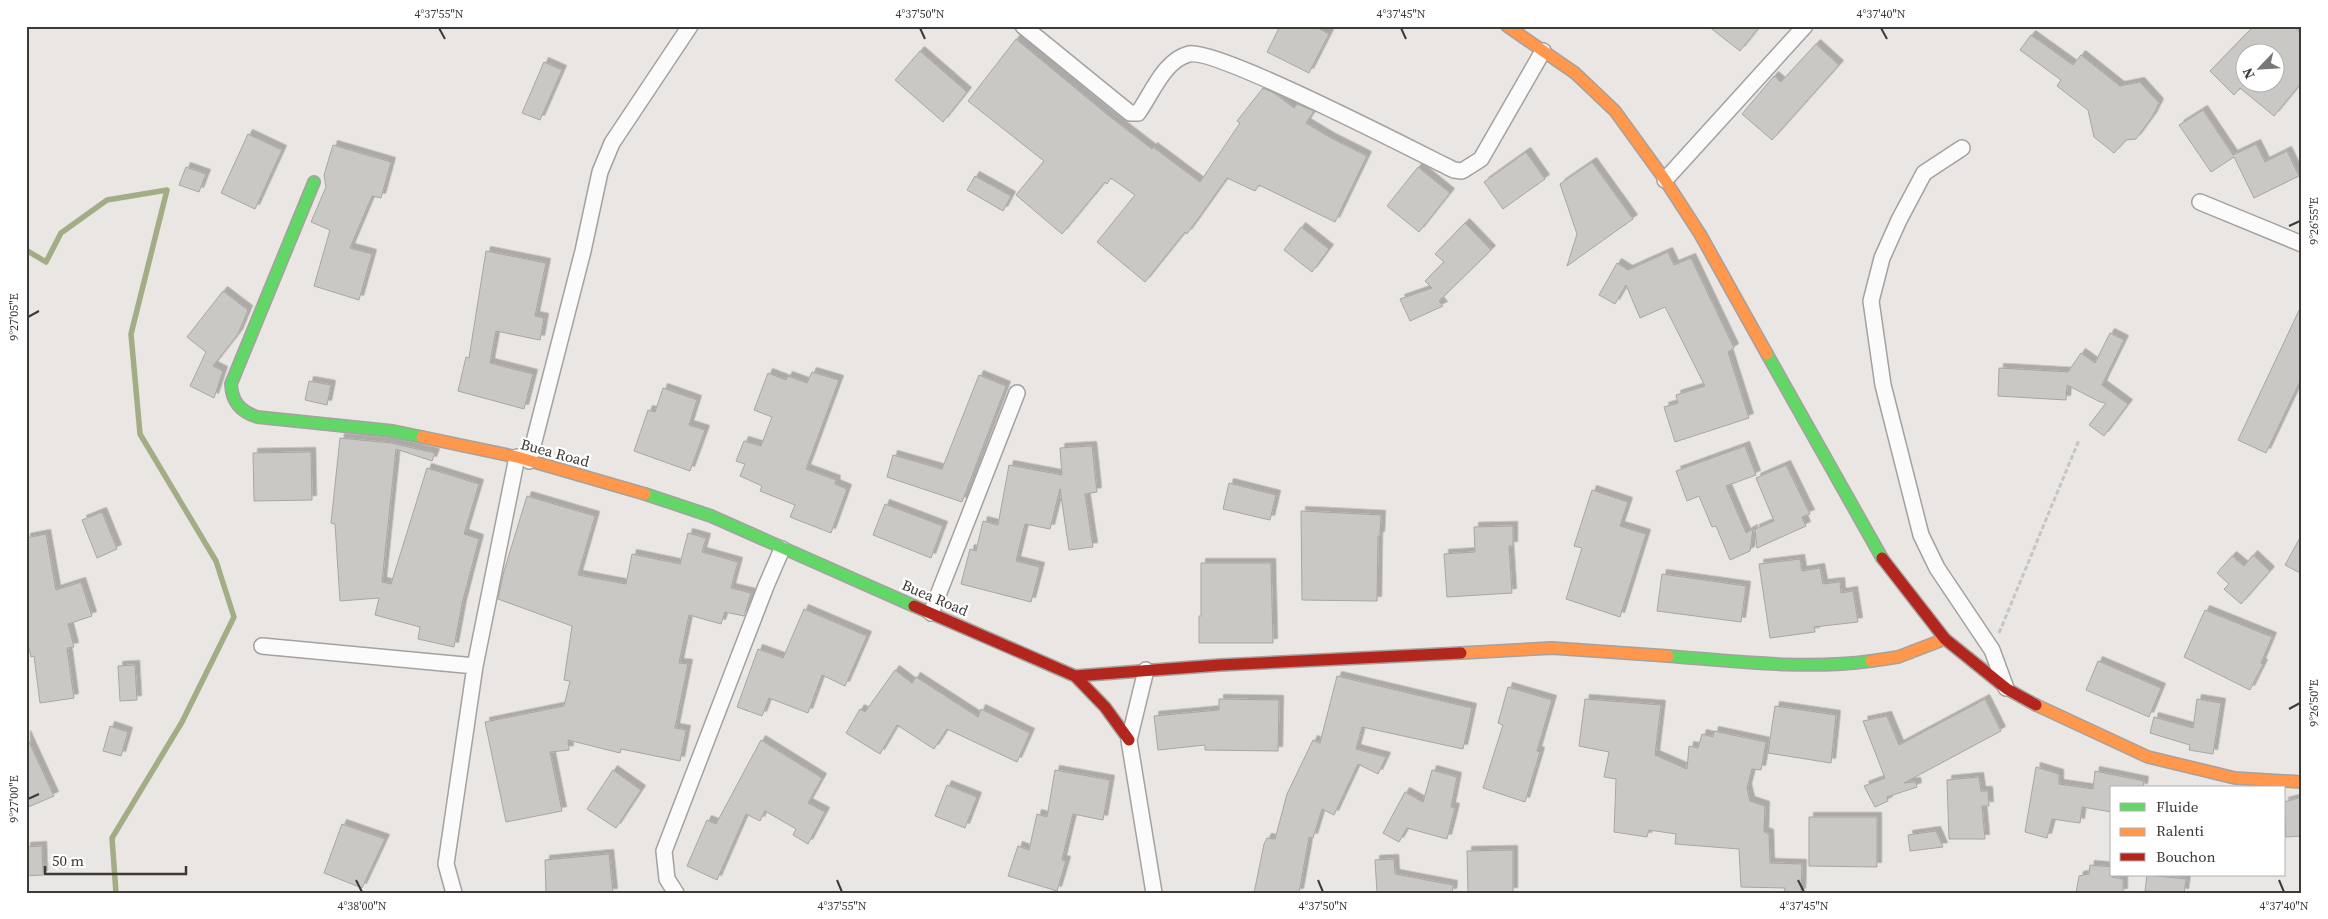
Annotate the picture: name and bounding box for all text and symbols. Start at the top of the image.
text: 4°37'55"N [414,6,464,22]
text: 4°37'50"N [895,6,945,22]
text: 4°37'45"N [1376,6,1426,22]
text: 4°37'40"N [1856,6,1906,22]
north arrow [2236,42,2286,92]
text: N [2237,65,2259,82]
text: 9°26'55"E [2306,197,2322,245]
text: 9°27'05"E [6,293,22,341]
street label: Buea Road [518,433,592,472]
street label: Buea Road [899,574,972,621]
text: 9°26'50"E [2306,679,2322,727]
text: 9°27'00"E [6,775,22,823]
legend [2110,786,2286,876]
text: Fluide [2156,796,2199,817]
text: Ralenti [2156,820,2204,841]
scale bar [45,844,186,876]
text: Bouchon [2156,846,2216,867]
text: 50 m [52,850,84,871]
text: 4°38'00"N [337,898,387,914]
text: 4°37'55"N [817,898,867,914]
text: 4°37'50"N [1298,898,1348,914]
text: 4°37'45"N [1779,898,1829,914]
text: 4°37'40"N [2259,898,2309,914]

